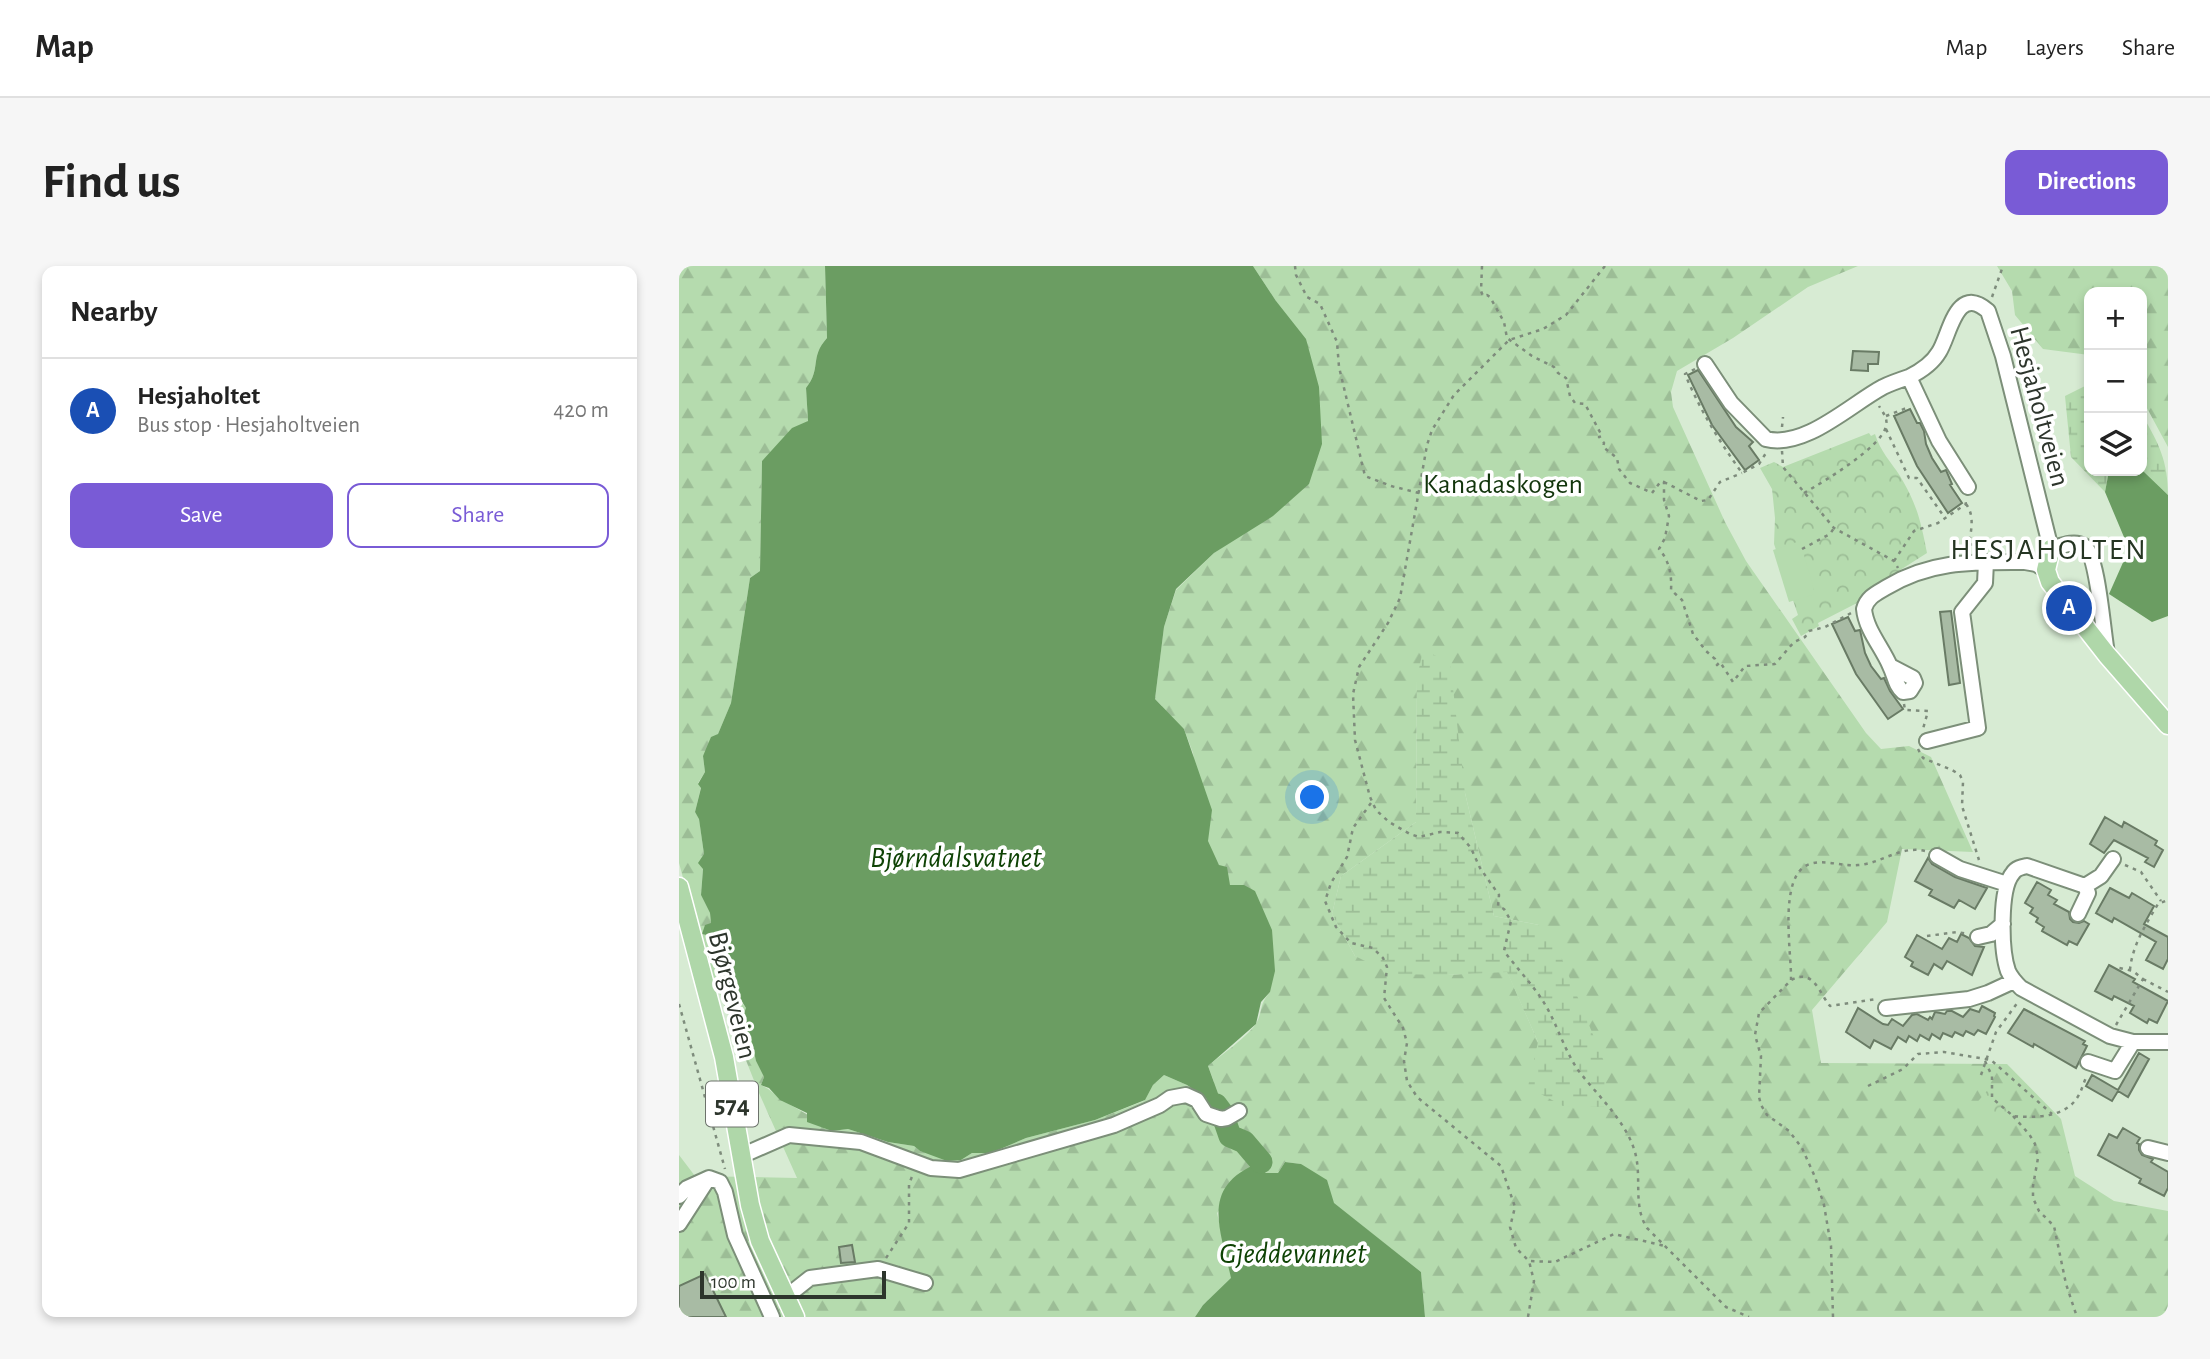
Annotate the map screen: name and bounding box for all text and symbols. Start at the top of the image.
text: Map [35,31,94,64]
text: Map [1945,36,1987,60]
text: Layers [2025,36,2084,60]
text: Share [2122,36,2175,60]
button: Directions [2005,150,2168,215]
text: Find us [42,158,181,207]
map controls [2084,287,2147,476]
button: + [2084,287,2147,350]
text: Nearby [70,297,158,327]
street label: Hesjaholtveien [2004,323,2074,490]
button: − [2084,350,2147,413]
text: Hesjaholtet [137,383,260,409]
text: A [86,399,100,422]
text: 420 m [553,399,609,422]
button: layers [2084,413,2147,476]
text: Bus stop · Hesjaholtveien [137,414,360,437]
park label: Kanadaskogen [1423,471,1583,499]
button: Save [70,483,333,548]
button: Share [347,483,609,548]
district label: HESJAHOLTEN [1950,535,2148,565]
pin: A [2046,582,2092,634]
your location [1295,780,1329,814]
water label: Bjørndalsvatnet [870,843,1042,873]
street label: Bjørgeveien [703,929,761,1062]
road number: 574 [706,1082,758,1126]
water label: Gjeddevannet [1219,1239,1367,1269]
scale bar [700,1268,885,1300]
text: 100 m [711,1273,756,1292]

